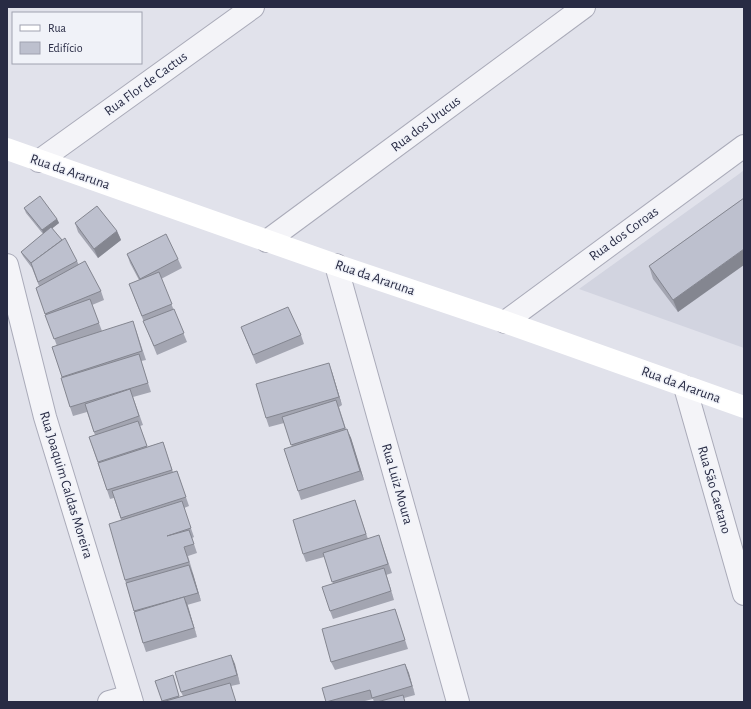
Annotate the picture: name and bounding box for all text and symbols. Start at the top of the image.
legend [12,12,142,64]
text: Rua [48,22,67,34]
text: Edifício [48,42,83,54]
street label: Rua Flor de Cactus [102,49,190,119]
street label: Rua dos Urucus [389,93,463,155]
street label: Rua da Araruna [28,152,112,192]
street label: Rua dos Coroas [587,204,661,264]
street label: Rua da Araruna [333,258,417,298]
street label: Rua da Araruna [639,364,723,406]
street label: Rua Joaquim Caldas Moreira [37,410,95,561]
street label: Rua Luiz Moura [379,442,415,526]
street label: Rua São Caetano [695,445,733,536]

